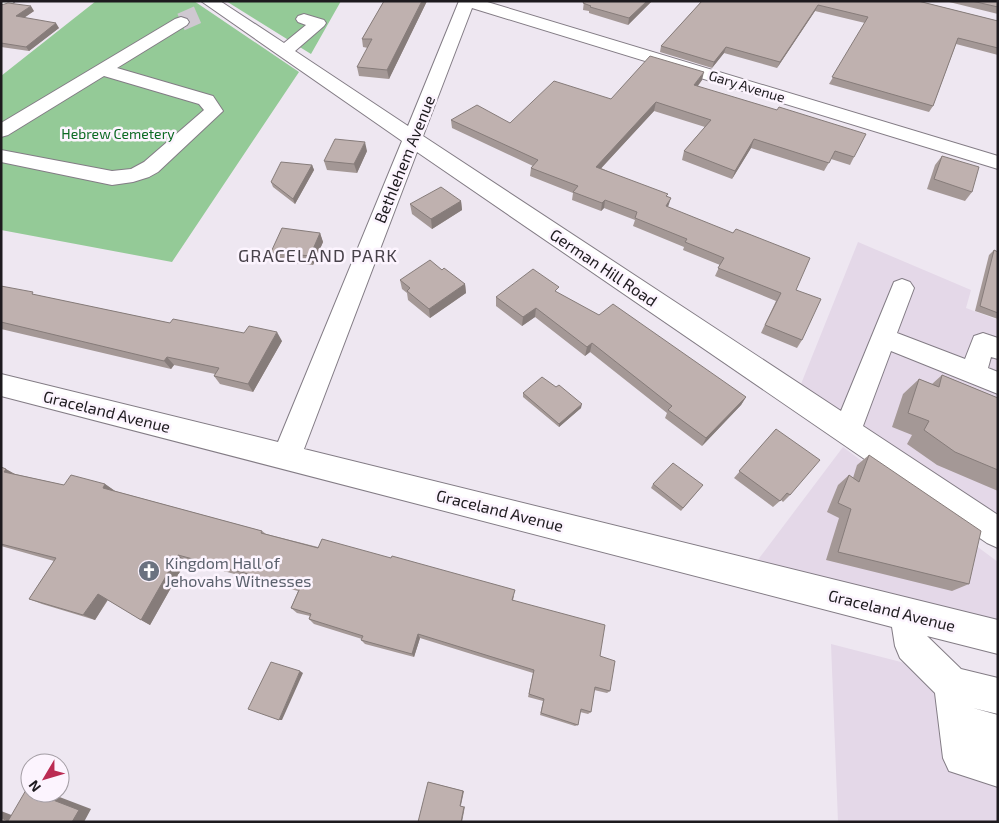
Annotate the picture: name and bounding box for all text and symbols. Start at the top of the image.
street label: Gary Avenue [707,66,787,106]
street label: Bethlehem Avenue [370,92,438,226]
park label: Hebrew Cemetery [61,125,175,142]
street label: German Hill Road [547,224,661,310]
district label: GRACELAND PARK [238,244,398,266]
street label: Graceland Avenue [41,386,173,436]
street label: Graceland Avenue [434,485,566,535]
place label: Kingdom Hall of Jehovahs Witnesses [165,553,311,590]
church icon: Kingdom Hall of Jehovahs Witnesses [137,559,161,583]
street label: Graceland Avenue [826,585,958,635]
north arrow [20,753,70,803]
text: N [25,777,44,796]

